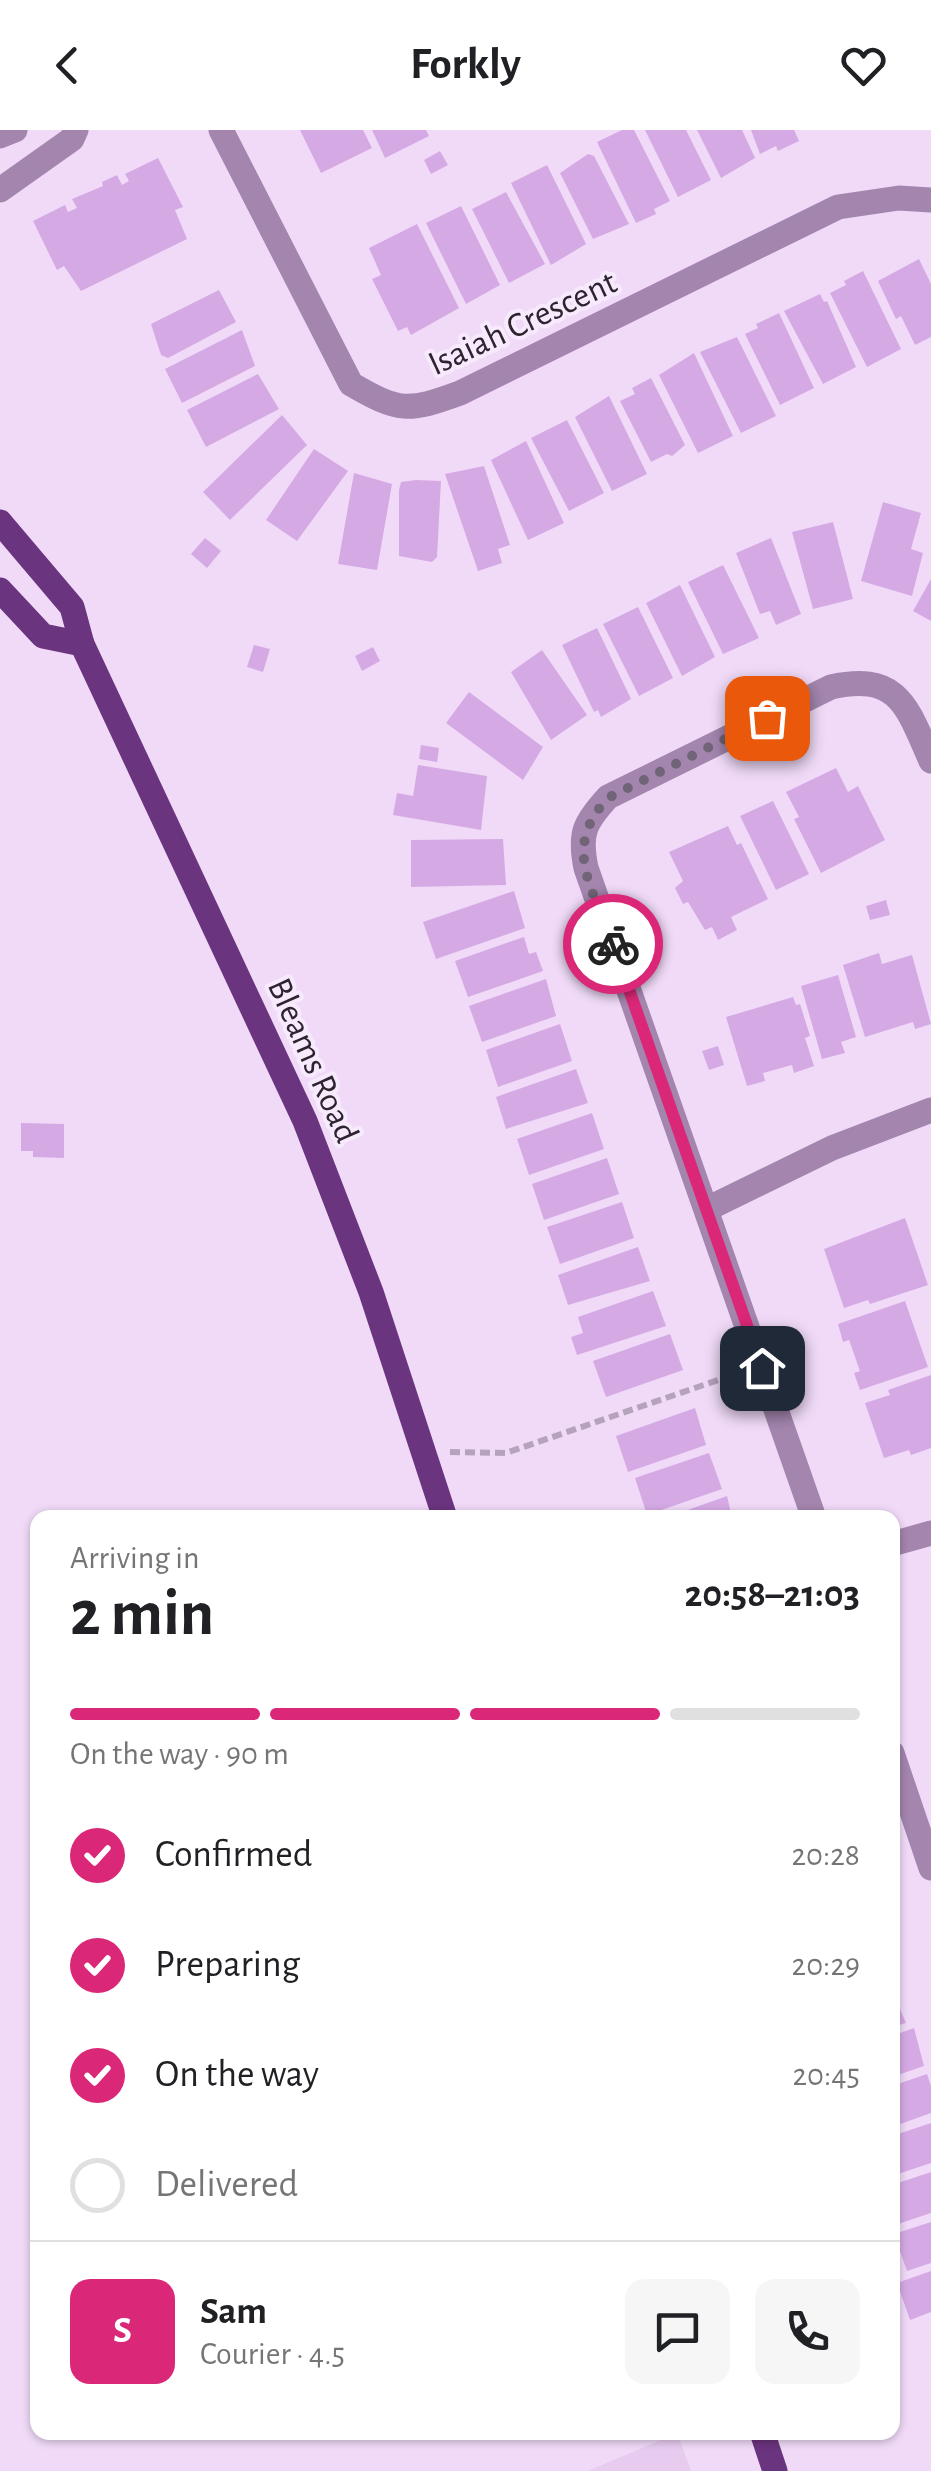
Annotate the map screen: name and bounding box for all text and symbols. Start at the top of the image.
icon: back [40,38,95,93]
icon: heart [836,38,891,93]
text: Forkly [410,42,521,87]
street label: Isaiah Crescent [423,265,622,382]
pin [725,676,810,761]
icon: bag [740,691,795,746]
courier [563,894,663,994]
icon: bike [586,917,641,972]
street label: Bleams Road [261,973,364,1148]
pin [720,1326,805,1411]
icon: home [735,1341,790,1396]
text: Arriving in [70,1542,199,1574]
text: 20:58–21:03 [684,1576,860,1614]
text: 2 min [70,1582,214,1647]
text: On the way · 90 m [70,1738,289,1770]
icon: check [70,1828,125,1883]
text: Confirmed [155,1836,312,1874]
text: 20:28 [791,1839,860,1871]
icon: check [70,1938,125,1993]
text: Preparing [155,1946,300,1984]
text: 20:29 [792,1949,860,1981]
icon: check [70,2048,125,2103]
text: On the way [155,2056,319,2094]
text: 20:45 [792,2059,860,2091]
text: Delivered [155,2166,298,2204]
button: chat [625,2279,730,2384]
button: phone [755,2279,860,2384]
text: Sam [200,2293,267,2331]
text: S [113,2312,132,2350]
text: Courier · 4.5 [200,2338,345,2370]

